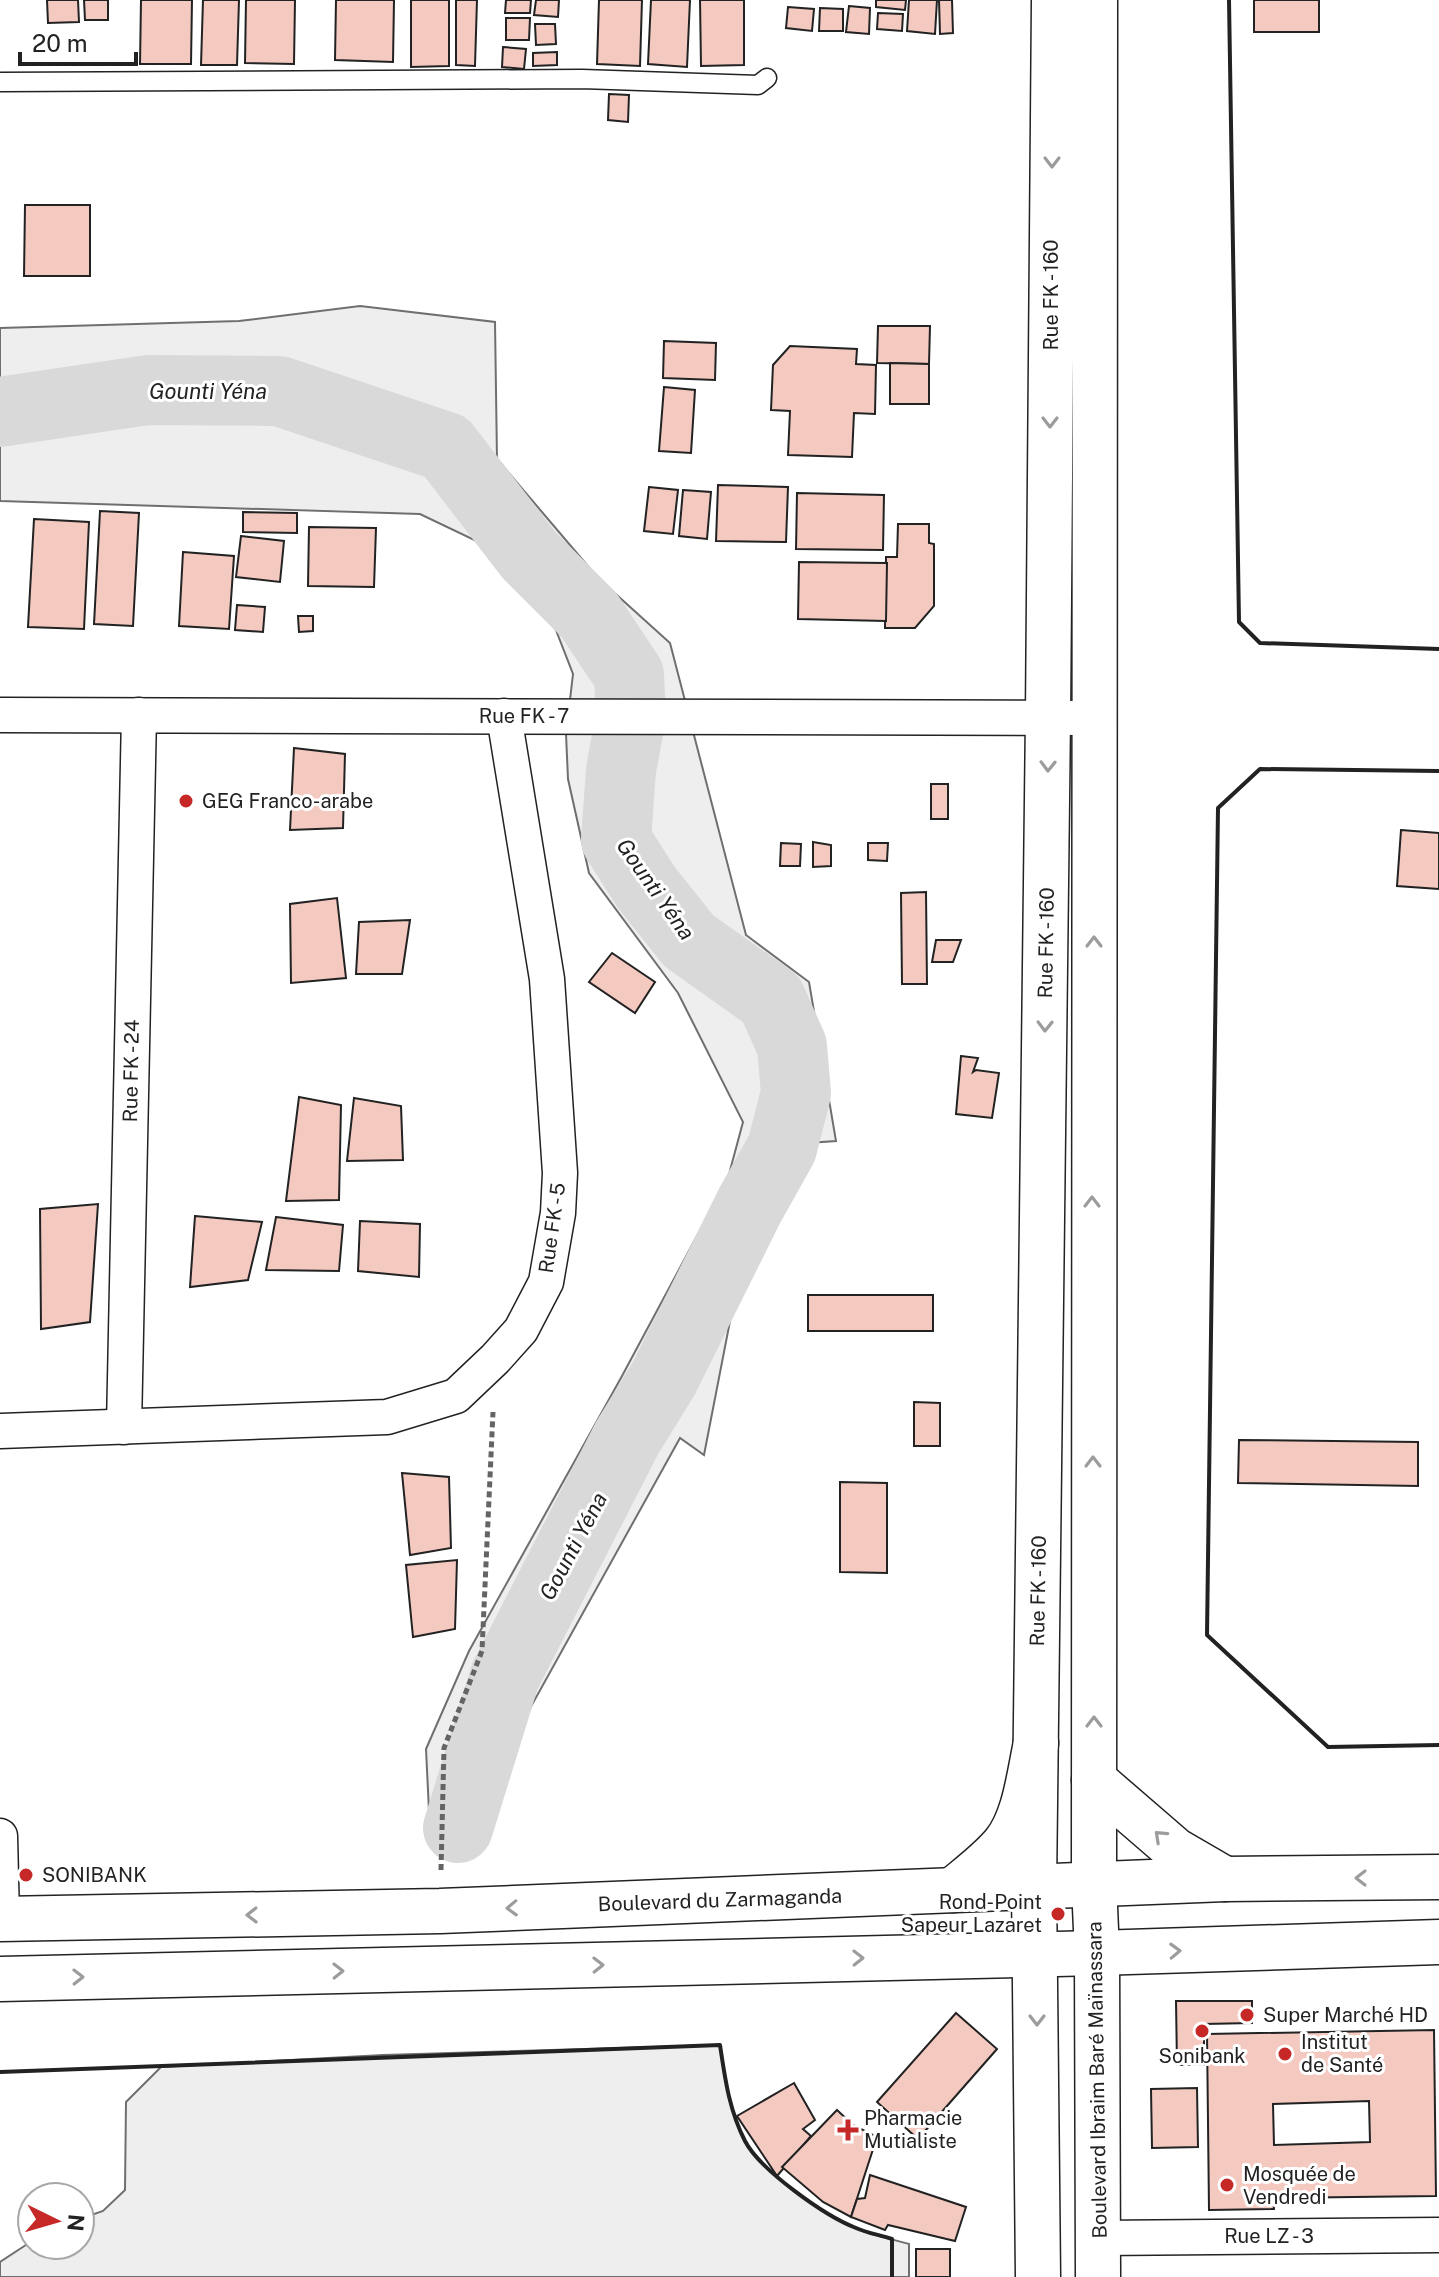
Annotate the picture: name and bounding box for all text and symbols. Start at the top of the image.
scale bar [20,16,136,66]
text: 20 m [32,29,88,57]
one-way arrow [1043,156,1061,169]
street label: Rue FK - 160 [1039,239,1063,351]
water label: Gounti Yéna [149,378,267,404]
one-way arrow [1041,416,1059,429]
street label: Rue FK - 7 [479,704,569,728]
one-way arrow [1039,760,1057,773]
place label: GEG Franco-arabe [202,789,373,813]
marker: GEG Franco-arabe [177,792,195,810]
water label: Gounti Yéna [611,833,701,945]
street label: Rue FK - 160 [1033,887,1059,999]
one-way arrow [1085,935,1103,948]
street label: Rue FK - 24 [118,1019,144,1123]
one-way arrow [1036,1020,1054,1033]
street label: Rue FK - 5 [534,1181,570,1275]
one-way arrow [1084,1195,1101,1208]
one-way arrow [1084,1455,1102,1468]
water label: Gounti Yéna [534,1488,612,1604]
street label: Rue FK - 160 [1025,1535,1051,1647]
one-way arrow [1085,1715,1103,1728]
one-way arrow [1155,1831,1169,1846]
place label: SONIBANK [42,1863,147,1887]
marker: SONIBANK [17,1866,35,1884]
one-way arrow [1354,1869,1367,1887]
street label: Boulevard du Zarmaganda [597,1884,843,1916]
place label: Rond-Point Sapeur Lazaret [901,1890,1042,1937]
one-way arrow [505,1900,518,1917]
marker: Rond-Point Sapeur Lazaret [1049,1905,1067,1923]
one-way arrow [245,1906,258,1924]
street label: Boulevard Ibraim Baré Maïnassara [1082,1921,1112,2239]
one-way arrow [1169,1942,1182,1959]
one-way arrow [852,1949,865,1967]
one-way arrow [592,1956,605,1973]
one-way arrow [332,1962,345,1980]
one-way arrow [72,1968,85,1986]
place label: Super Marché HD [1263,2003,1428,2027]
marker: Super Marché HD [1238,2006,1256,2024]
one-way arrow [1028,2014,1046,2027]
marker: Sonibank [1193,2022,1211,2040]
place label: Institut de Santé [1301,2030,1383,2077]
place label: Sonibank [1159,2044,1245,2068]
marker: Institut de Santé [1276,2045,1294,2063]
place label: Pharmacie Mutialiste [864,2106,962,2153]
marker: Pharmacie Mutialiste [839,2121,857,2139]
place label: Mosquée de Vendredi [1243,2162,1356,2209]
marker: Mosquée de Vendredi [1218,2176,1236,2194]
north arrow [16,2181,96,2261]
text: N [62,2213,90,2232]
street label: Rue LZ - 3 [1224,2224,1314,2248]

